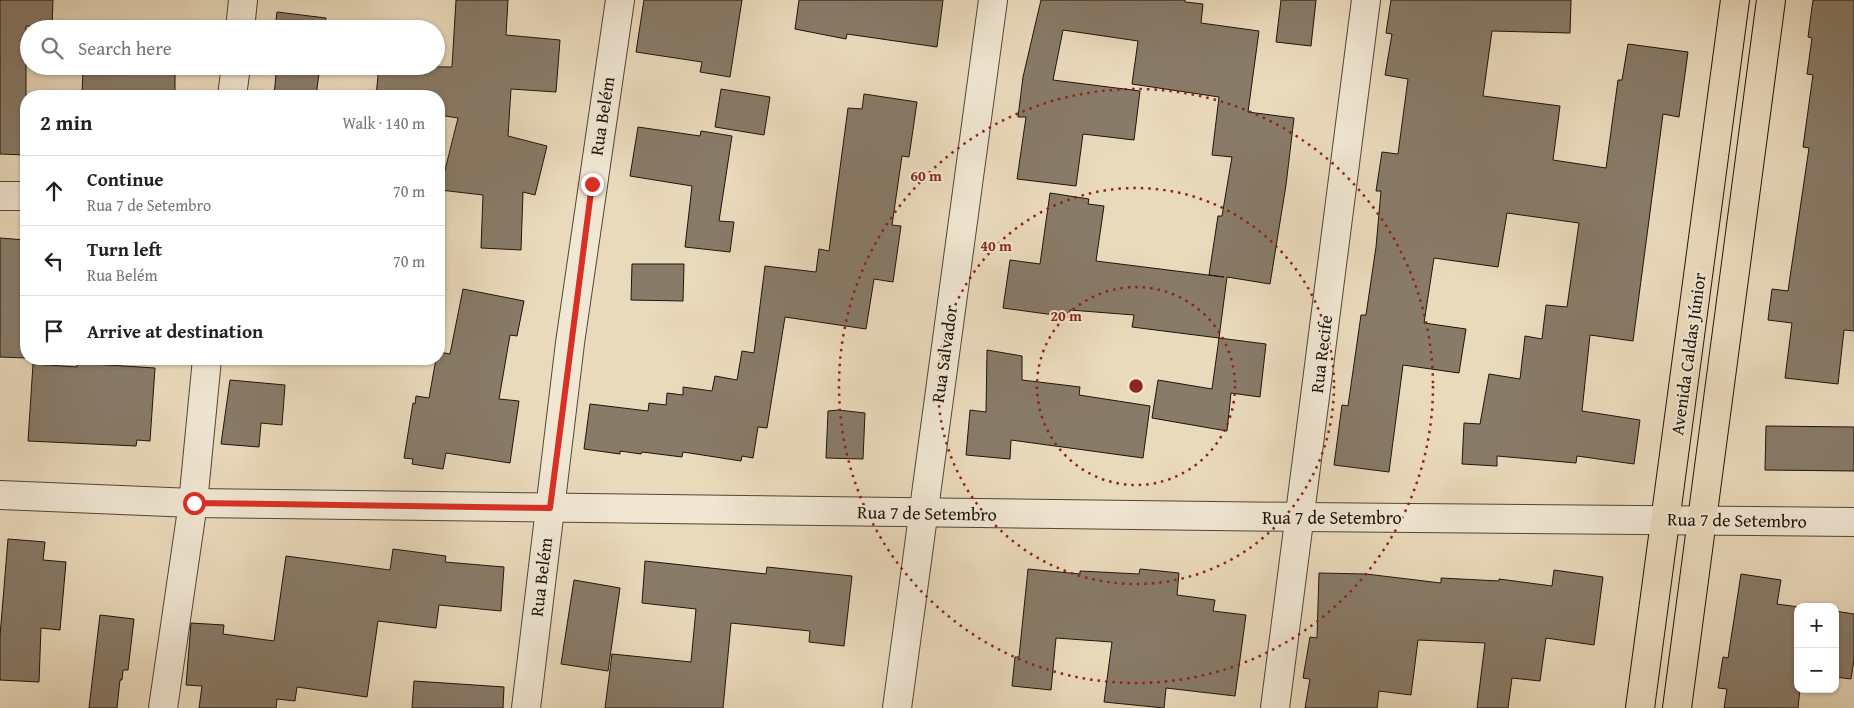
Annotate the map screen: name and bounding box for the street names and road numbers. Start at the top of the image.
street label: Rua Belém [582,74,622,157]
street label: Avenida Caldas Júnior [1663,270,1713,437]
street label: Rua Salvador [924,303,964,405]
street label: Rua Recife [1303,313,1339,395]
street label: Rua 7 de Setembro [857,498,997,528]
street label: Rua 7 de Setembro [1262,504,1402,531]
street label: Rua 7 de Setembro [1667,505,1807,535]
street label: Rua Belém [523,536,559,618]

